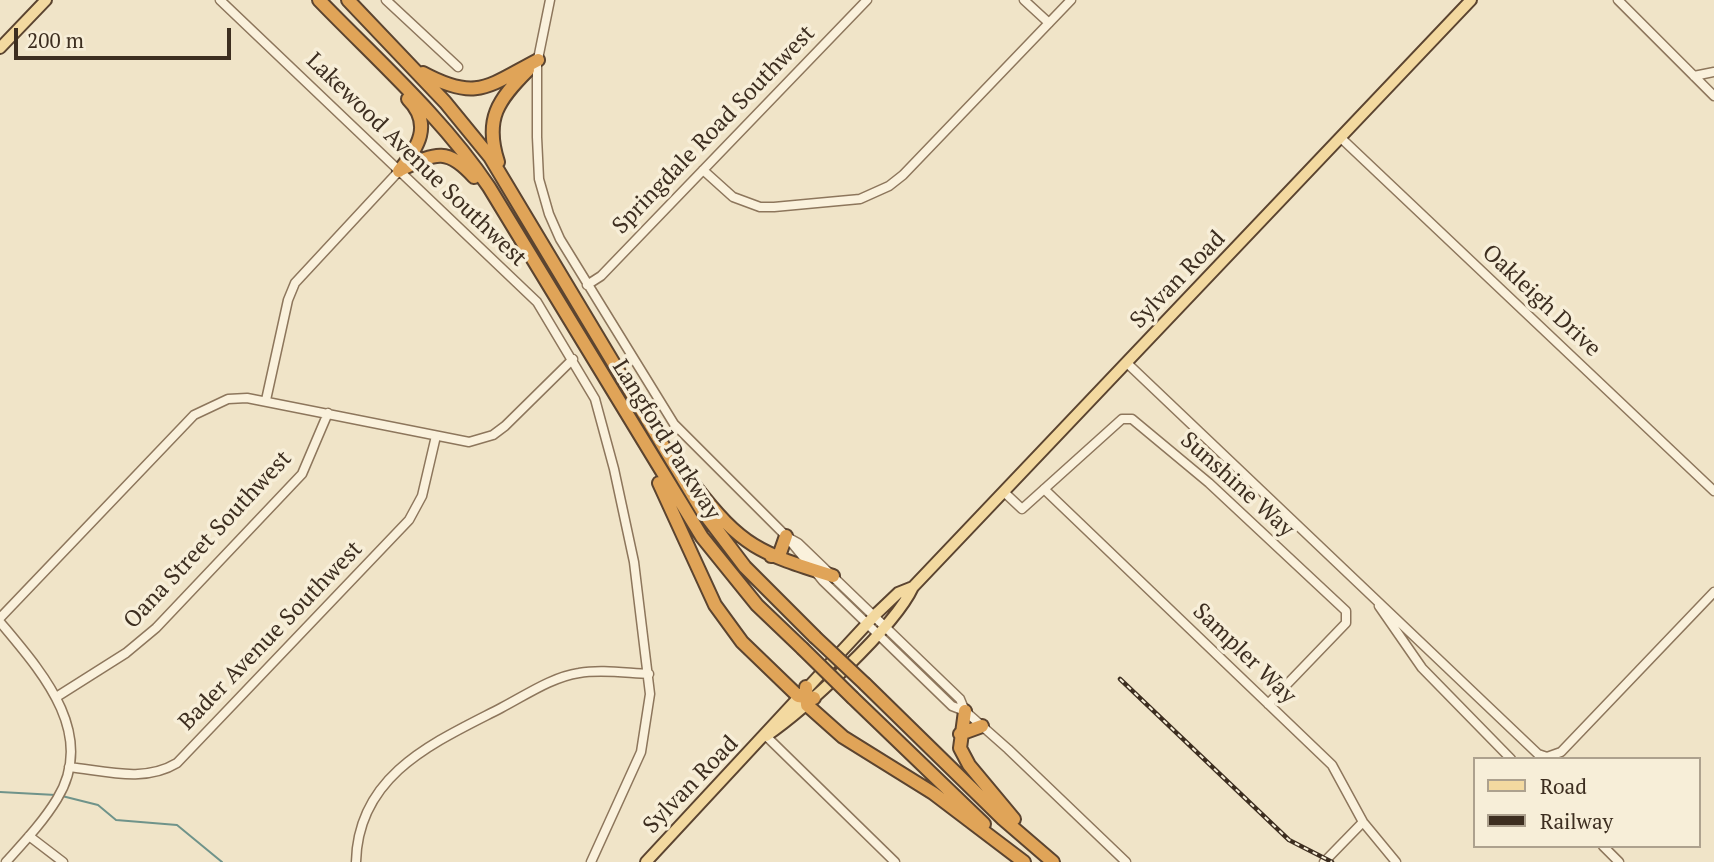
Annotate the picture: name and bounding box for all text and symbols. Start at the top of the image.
scale bar [18,14,234,58]
street label: Springdale Road Southwest [607,20,821,240]
text: 200 m [27,26,84,54]
street label: Lakewood Avenue Southwest [300,47,532,273]
street label: Sylvan Road [1125,226,1231,334]
street label: Oakleigh Drive [1476,239,1606,363]
street label: Langford Parkway [606,355,726,525]
street label: Sunshine Way [1174,427,1300,543]
street label: Oana Street Southwest [118,445,298,635]
street label: Bader Avenue Southwest [173,536,369,736]
street label: Sampler Way [1187,598,1301,710]
street label: Sylvan Road [638,731,744,839]
legend [1472,757,1700,848]
text: Road [1540,772,1587,800]
text: Railway [1540,807,1613,835]

